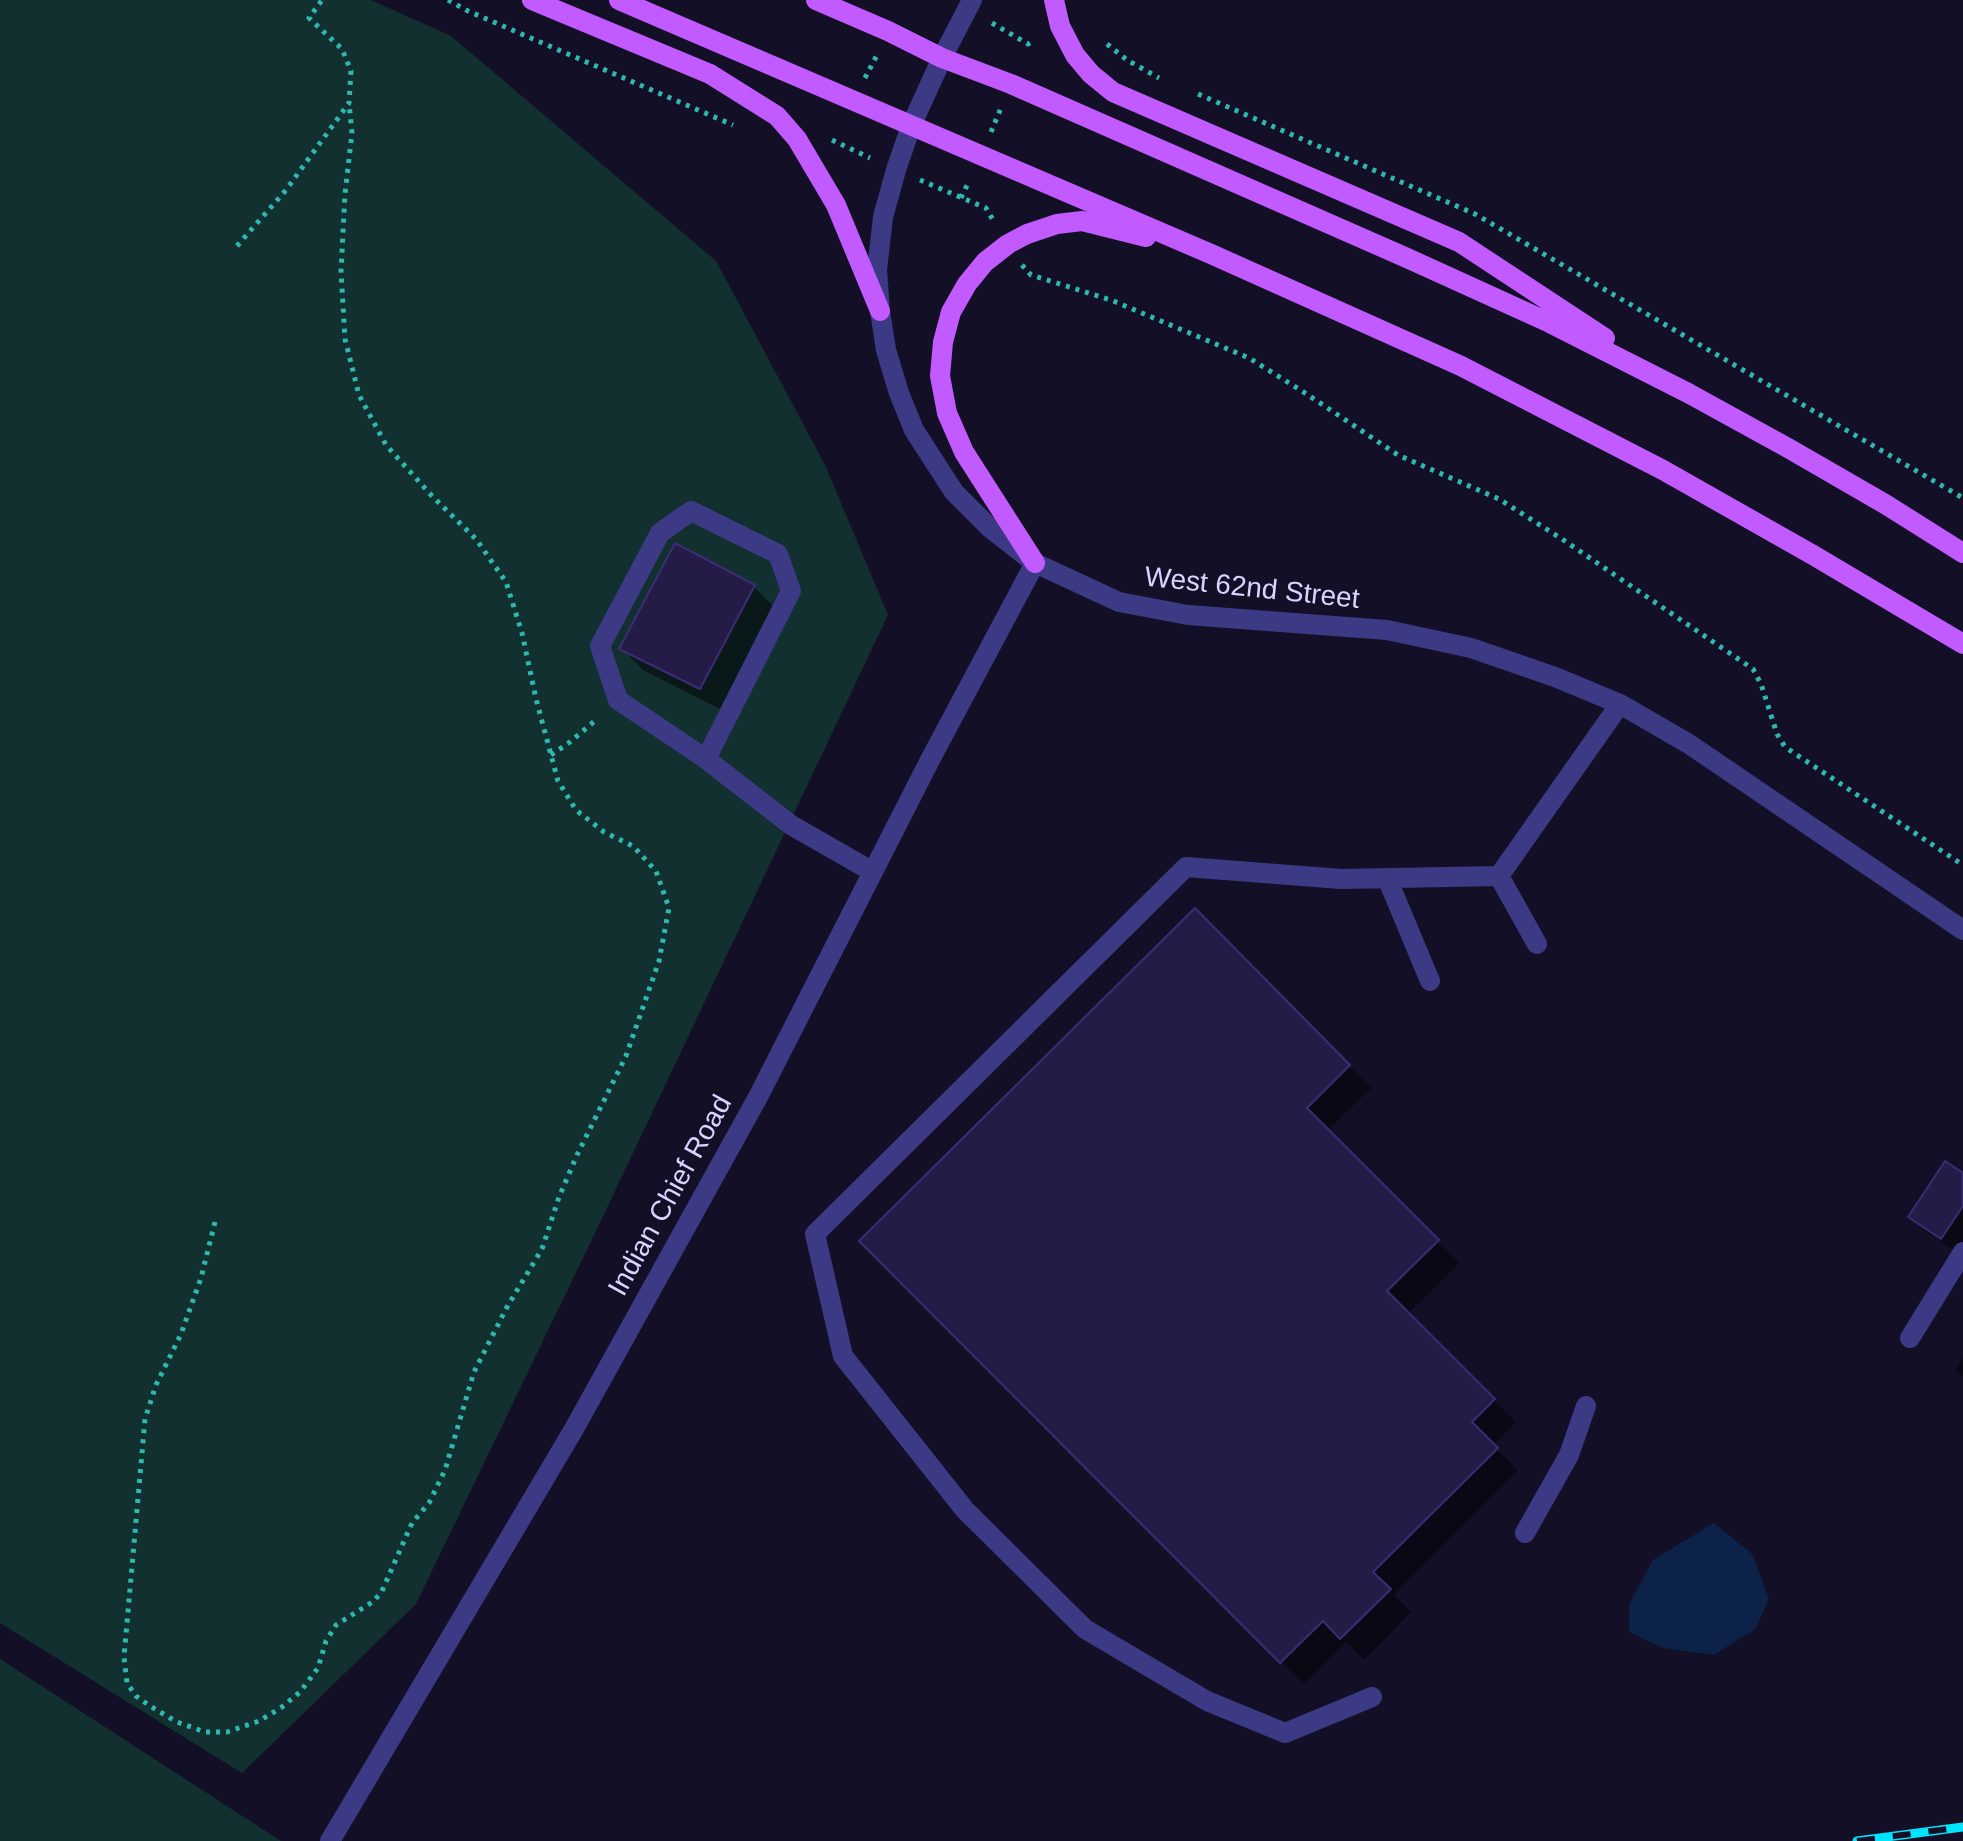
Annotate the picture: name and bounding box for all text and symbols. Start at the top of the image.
street label: West 62nd Street [1143,561,1361,617]
street label: Indian Chief Road [602,1090,740,1302]

